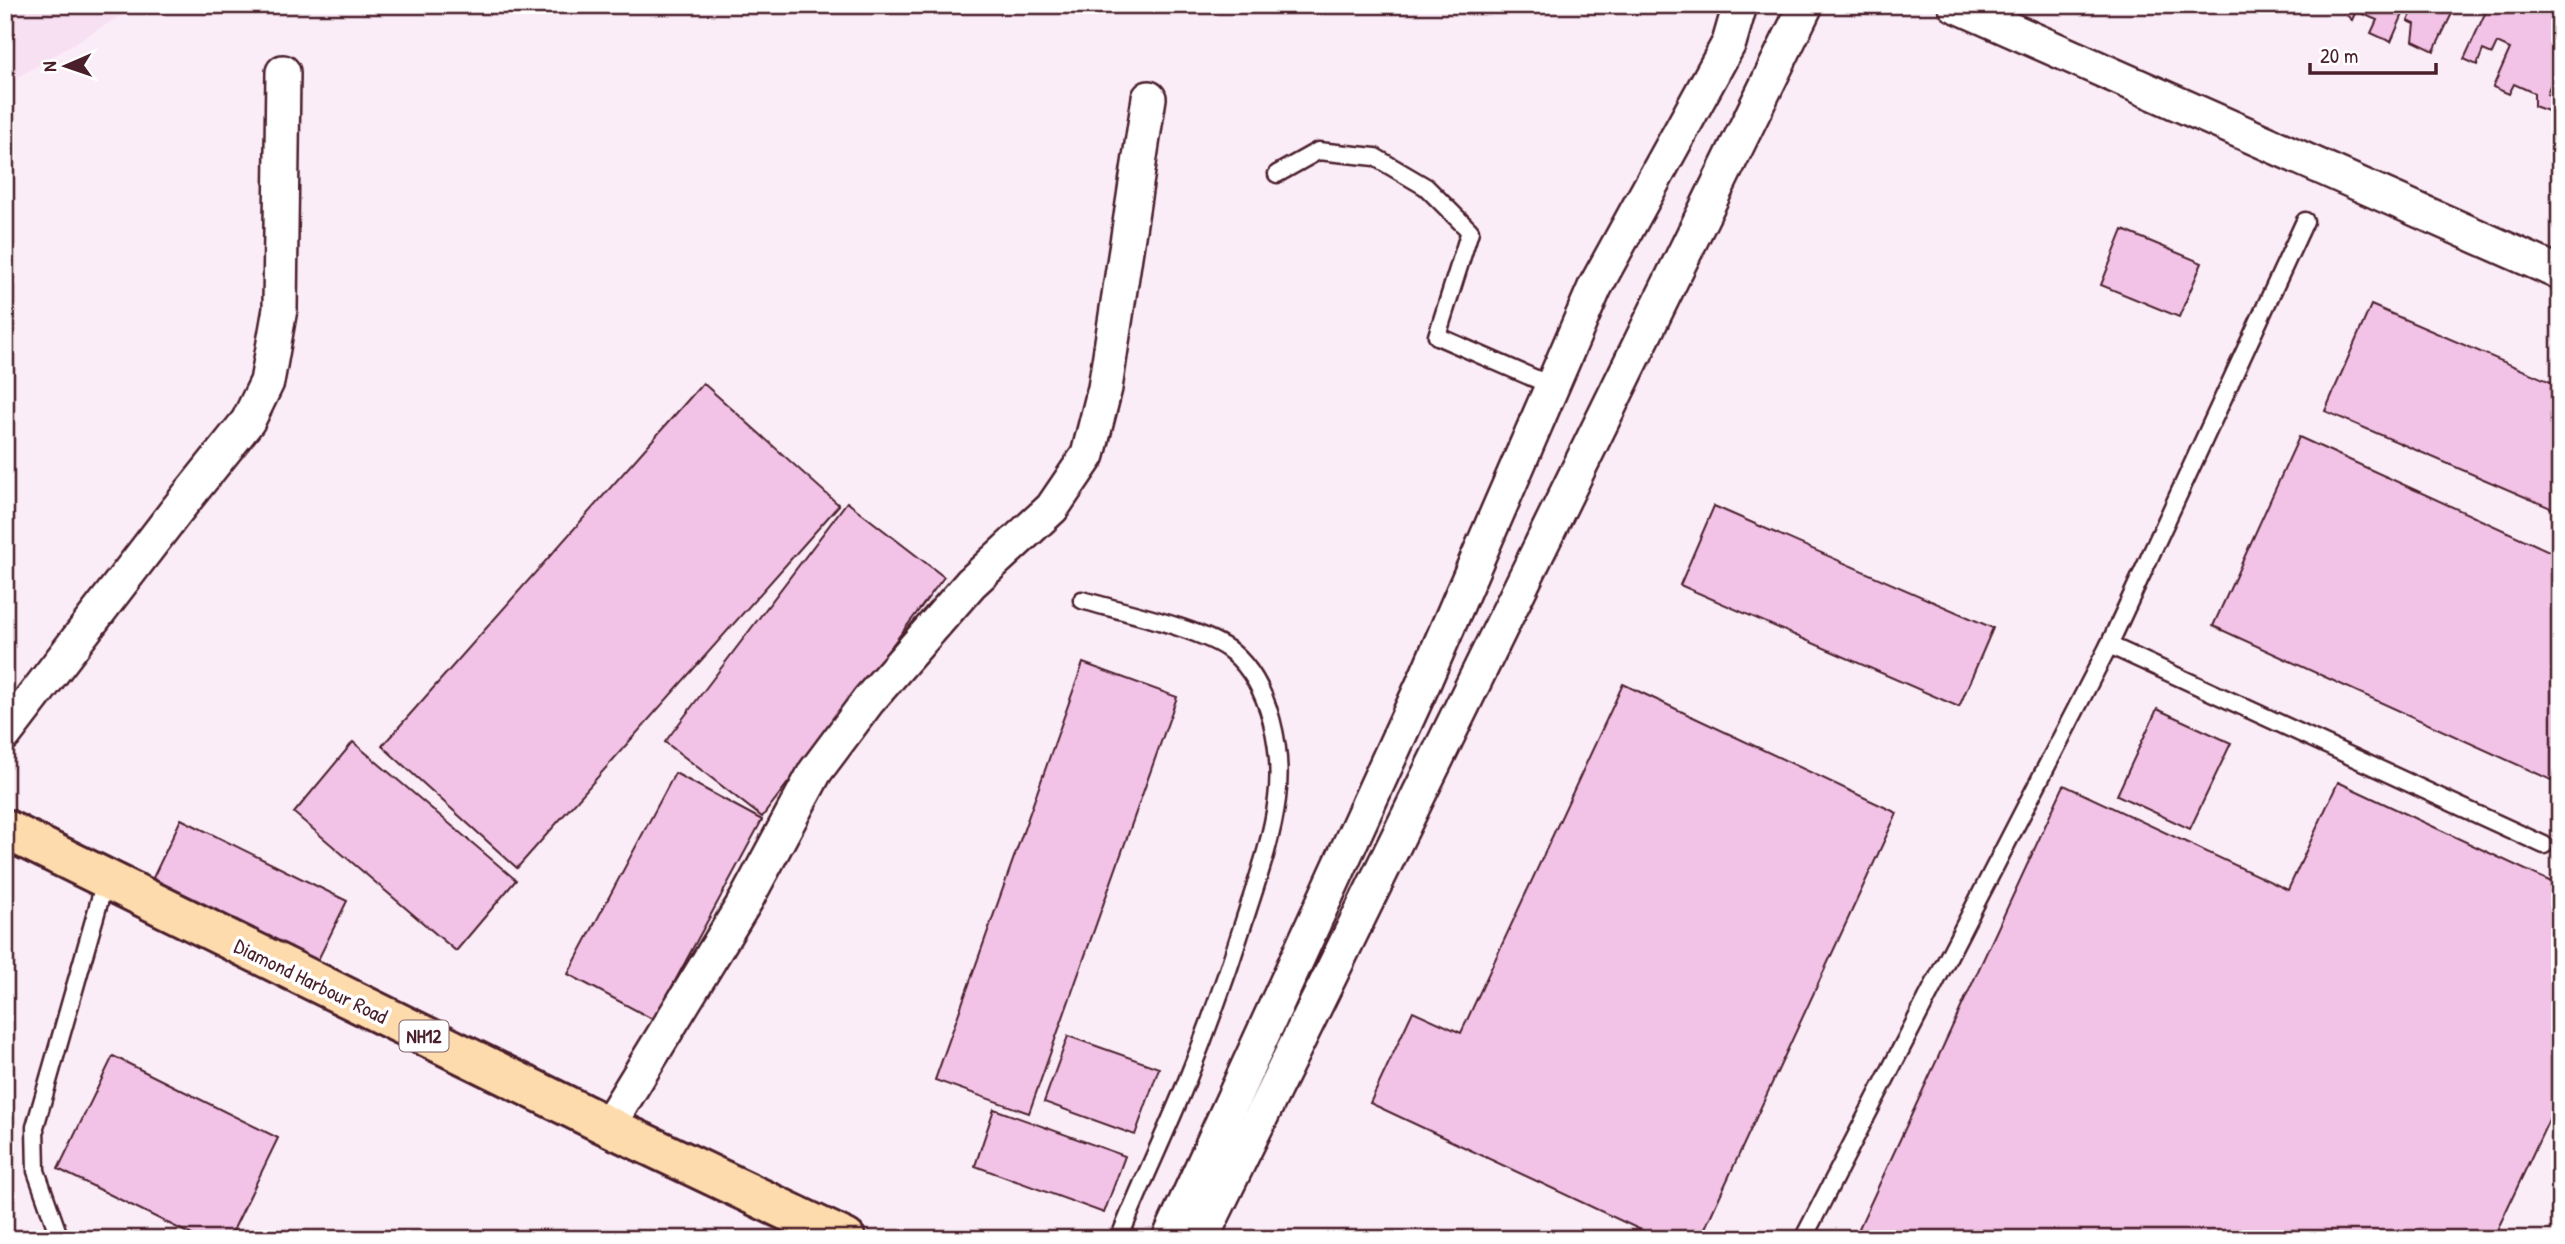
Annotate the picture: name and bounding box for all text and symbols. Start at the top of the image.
north arrow [32,32,102,102]
scale bar [2310,32,2436,76]
text: 20 m [2320,41,2358,70]
text: N [36,61,62,72]
street label: Diamond Harbour Road [230,931,392,1031]
road number: NH12 [400,1020,448,1052]

